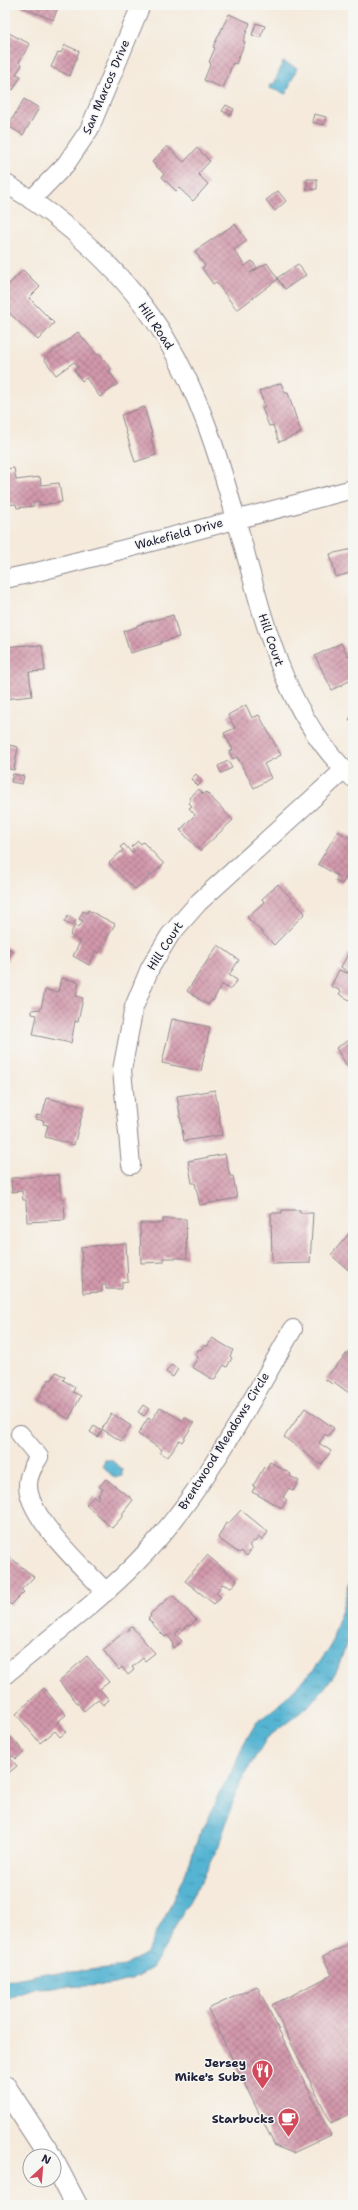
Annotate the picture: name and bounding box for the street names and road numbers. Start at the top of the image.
street label: San Marcos Drive [79,37,133,137]
street label: Hill Road [134,299,178,353]
street label: Wakefield Drive [133,514,225,553]
street label: Hill Court [254,611,288,669]
street label: Hill Court [143,919,187,973]
street label: Brentwood Meadows Circle [175,1369,273,1513]

